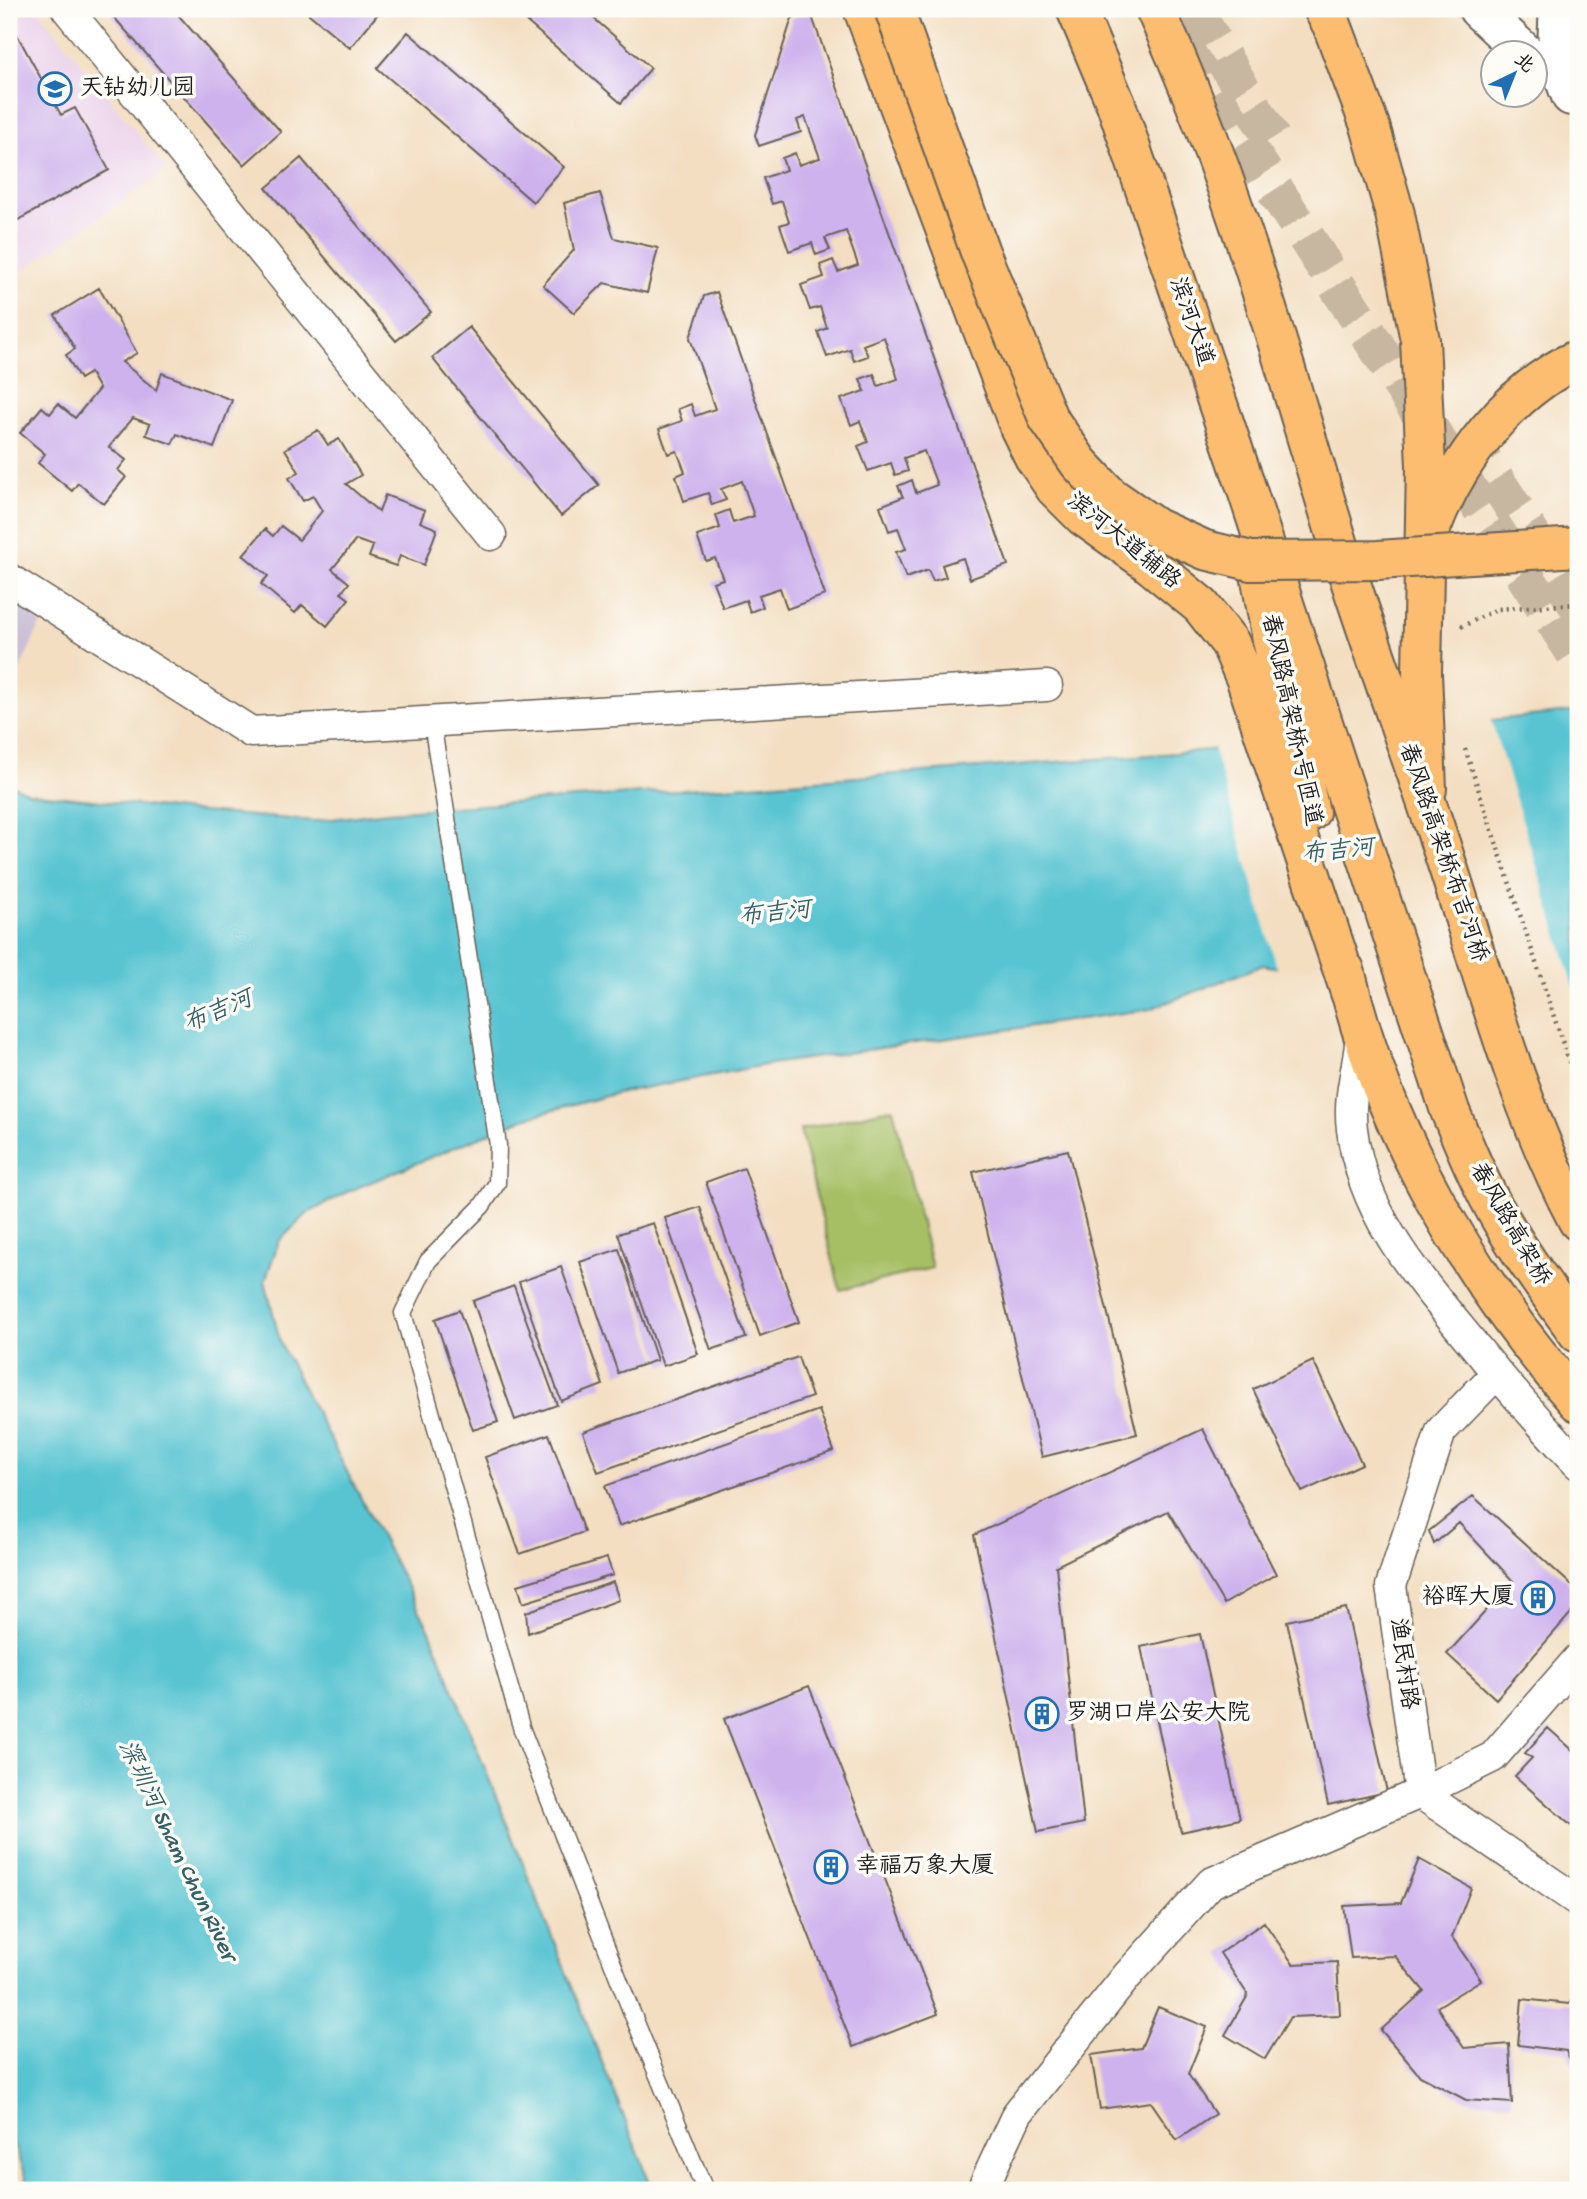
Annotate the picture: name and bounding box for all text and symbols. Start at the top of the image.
north arrow [1478,38,1548,108]
text: 北 [1508,49,1538,79]
school or university icon: 天钻幼儿园 [36,70,74,108]
place label: 天钻幼儿园 [80,75,195,103]
street label: 滨河大道 [1162,274,1219,370]
street label: 滨河大道辅路 [1061,487,1186,596]
street label: 春风路高架桥1号匝道 [1254,611,1328,829]
street label: 春风路高架桥布吉河桥 [1392,739,1494,966]
water label: 布吉河 [1301,833,1379,871]
water label: 布吉河 [738,895,816,933]
water label: 布吉河 [180,983,261,1040]
street label: 春风路高架桥 [1463,1157,1557,1292]
building icon: 裕晖大厦 [1519,1579,1557,1617]
place label: 裕晖大厦 [1422,1584,1514,1612]
street label: 渔民村路 [1382,1616,1423,1711]
building icon: 罗湖口岸公安大院 [1023,1695,1061,1733]
place label: 罗湖口岸公安大院 [1066,1699,1250,1728]
water label: 深圳河 Sham Chun River [110,1736,244,1970]
building icon: 幸福万象大厦 [812,1848,850,1886]
place label: 幸福万象大厦 [856,1852,994,1881]

